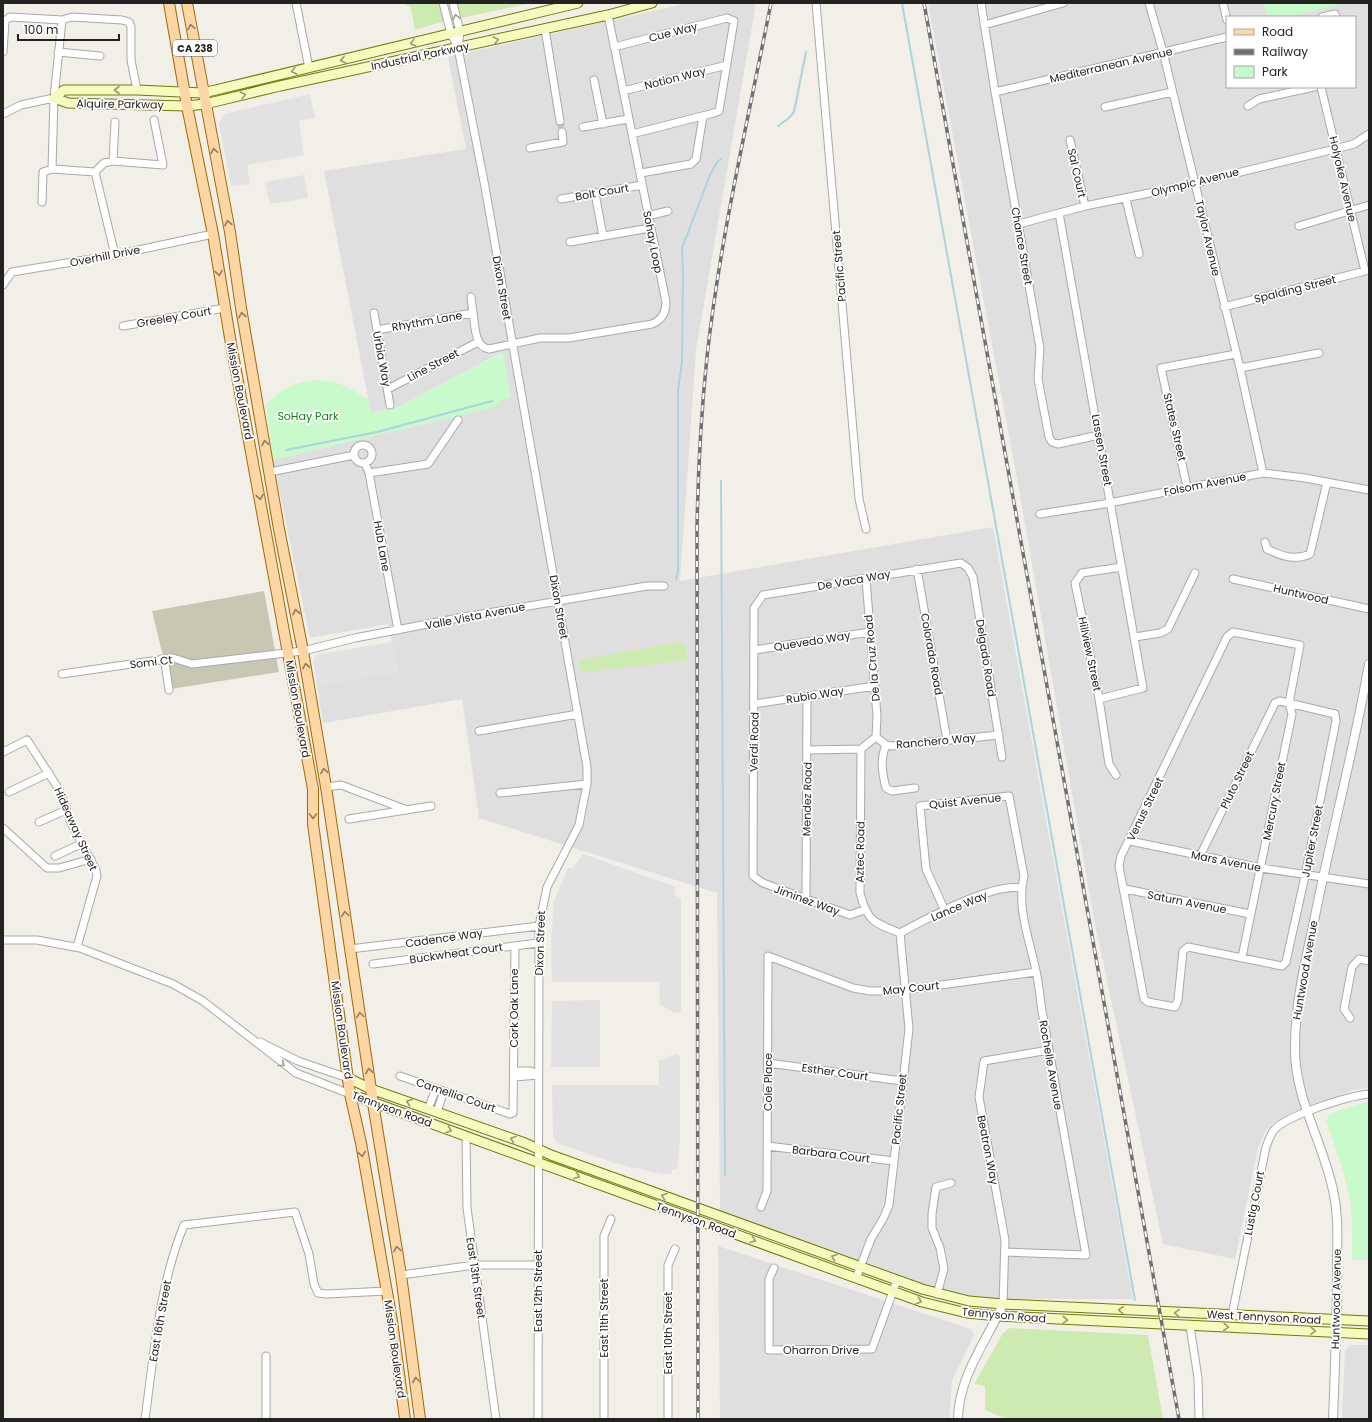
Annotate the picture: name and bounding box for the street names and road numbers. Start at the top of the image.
street label: Cue Way [647,18,700,46]
street label: Industrial Parkway [369,38,471,74]
road number: CA 238 [173,40,217,56]
street label: Mediterranean Avenue [1048,43,1174,87]
street label: Notion Way [643,62,708,93]
street label: Alquire Parkway [76,95,165,113]
street label: Holyoke Avenue [1325,135,1361,224]
street label: Sal Court [1064,147,1090,199]
street label: Olympic Avenue [1149,163,1241,201]
street label: Bolt Court [574,179,630,205]
street label: Taylor Avenue [1191,198,1225,278]
street label: Chance Street [1007,206,1037,286]
street label: Sohay Loop [639,209,667,275]
street label: Pacific Street [828,230,850,302]
street label: Overhill Drive [68,241,142,271]
street label: Dixon Street [488,255,516,321]
street label: Spalding Street [1252,271,1338,307]
street label: Greeley Court [135,303,213,331]
street label: Rhythm Lane [391,307,464,335]
street label: Urbia Way [369,330,395,389]
street label: Mission Boulevard [223,341,257,441]
street label: Line Street [404,345,462,385]
street label: States Street [1159,391,1191,463]
street label: Lassen Street [1088,413,1116,487]
street label: Folsom Avenue [1162,468,1248,500]
street label: Hub Lane [370,519,394,573]
street label: De Vaca Way [816,566,893,594]
street label: Dixon Street [545,574,573,640]
street label: Huntwood [1272,580,1330,608]
street label: Valle Vista Avenue [424,598,527,634]
street label: Colorado Road [917,612,947,696]
street label: De la Cruz Road [860,614,884,702]
street label: Hillview Street [1074,615,1106,693]
street label: Delgado Road [972,618,1000,698]
street label: Quevedo Way [773,627,852,655]
street label: Somi Ct [129,651,173,673]
street label: Mission Boulevard [282,659,314,759]
street label: Rubio Way [785,682,846,707]
street label: Verdi Road [745,712,763,772]
street label: Ranchero Way [895,729,977,752]
street label: Pluto Street [1216,748,1258,812]
street label: Mercury Street [1259,760,1289,842]
street label: Mendez Road [798,762,816,836]
street label: Venus Street [1123,774,1167,844]
street label: Hideaway Street [50,785,102,873]
street label: Quist Avenue [928,789,1002,813]
street label: Jupiter Street [1297,804,1327,878]
street label: Aztec Road [851,821,869,883]
street label: Mars Avenue [1190,846,1263,876]
street label: Jiminez Way [772,881,843,920]
street label: Saturn Avenue [1146,886,1228,918]
street label: Lance Way [928,887,990,925]
street label: Dixon Street [531,910,549,976]
street label: Huntwood Avenue [1288,919,1322,1021]
street label: Cadence Way [404,925,485,951]
street label: Buckwheat Court [408,939,504,967]
street label: Cork Oak Lane [506,968,522,1047]
street label: May Court [882,977,940,999]
street label: Mission Boulevard [327,980,357,1080]
street label: Rochelle Avenue [1035,1019,1067,1111]
street label: Cole Place [760,1053,776,1111]
street label: Esther Court [801,1059,869,1085]
street label: Pacific Street [887,1073,911,1145]
street label: Camellia Court [414,1074,498,1116]
street label: Tennyson Road [350,1087,434,1131]
street label: Beatron Way [973,1114,1003,1187]
street label: Barbara Court [791,1141,871,1167]
street label: Lustig Court [1240,1169,1268,1237]
street label: Tennyson Road [654,1198,738,1242]
street label: East 13th Street [462,1236,490,1320]
street label: Huntwood Avenue [1327,1248,1345,1349]
street label: East 12th Street [530,1250,546,1332]
street label: East 16th Street [145,1279,175,1363]
street label: East 11th Street [596,1279,612,1358]
street label: East 10th Street [660,1292,676,1374]
street label: Mission Boulevard [380,1299,410,1399]
street label: Tennyson Road [961,1303,1047,1327]
street label: West Tennyson Road [1206,1306,1322,1328]
street label: Oharron Drive [783,1342,859,1358]

